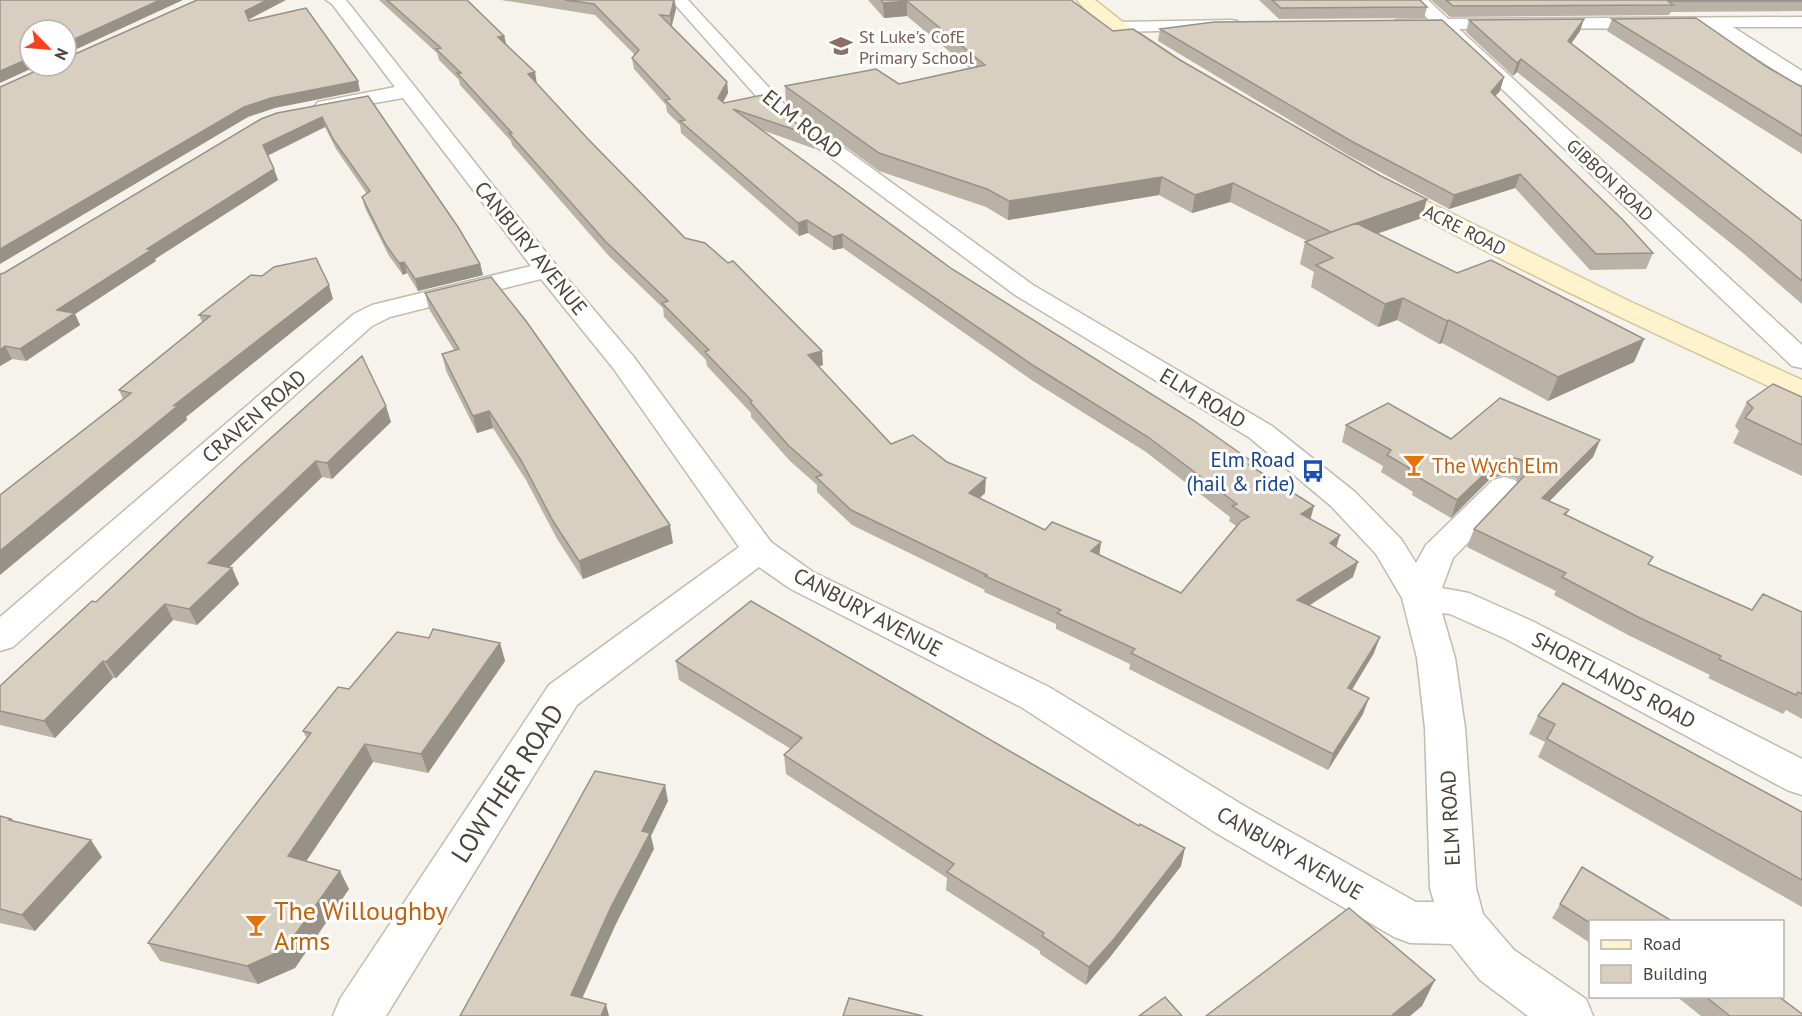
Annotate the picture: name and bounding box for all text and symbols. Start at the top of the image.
north arrow [18,18,78,78]
place label: St Luke's CofE Primary School [859,25,974,69]
school or university icon: St Luke's CofE Primary School [828,33,854,59]
text: N [50,45,73,63]
street label: ELM ROAD [757,83,849,165]
street label: GIBBON ROAD [1562,134,1658,226]
street label: CANBURY AVENUE [469,175,593,321]
street label: ACRE ROAD [1420,199,1510,261]
street label: ELM ROAD [1155,362,1251,434]
street label: CRAVEN ROAD [196,363,312,469]
place label: Elm Road (hail & ride) [1187,446,1295,497]
bar icon: The Wych Elm [1401,452,1427,478]
place label: The Wych Elm [1432,452,1559,479]
bus stop icon: Elm Road (hail & ride) [1300,458,1326,484]
street label: CANBURY AVENUE [789,561,947,663]
street label: SHORTLANDS ROAD [1527,625,1701,735]
street label: LOWTHER ROAD [443,698,571,868]
street label: ELM ROAD [1434,769,1466,867]
street label: CANBURY AVENUE [1212,800,1368,906]
place label: The Willoughby Arms [274,894,448,957]
bar icon: The Willoughby Arms [243,912,269,938]
legend [1589,920,1784,998]
text: Road [1643,932,1681,955]
text: Building [1643,962,1707,985]

